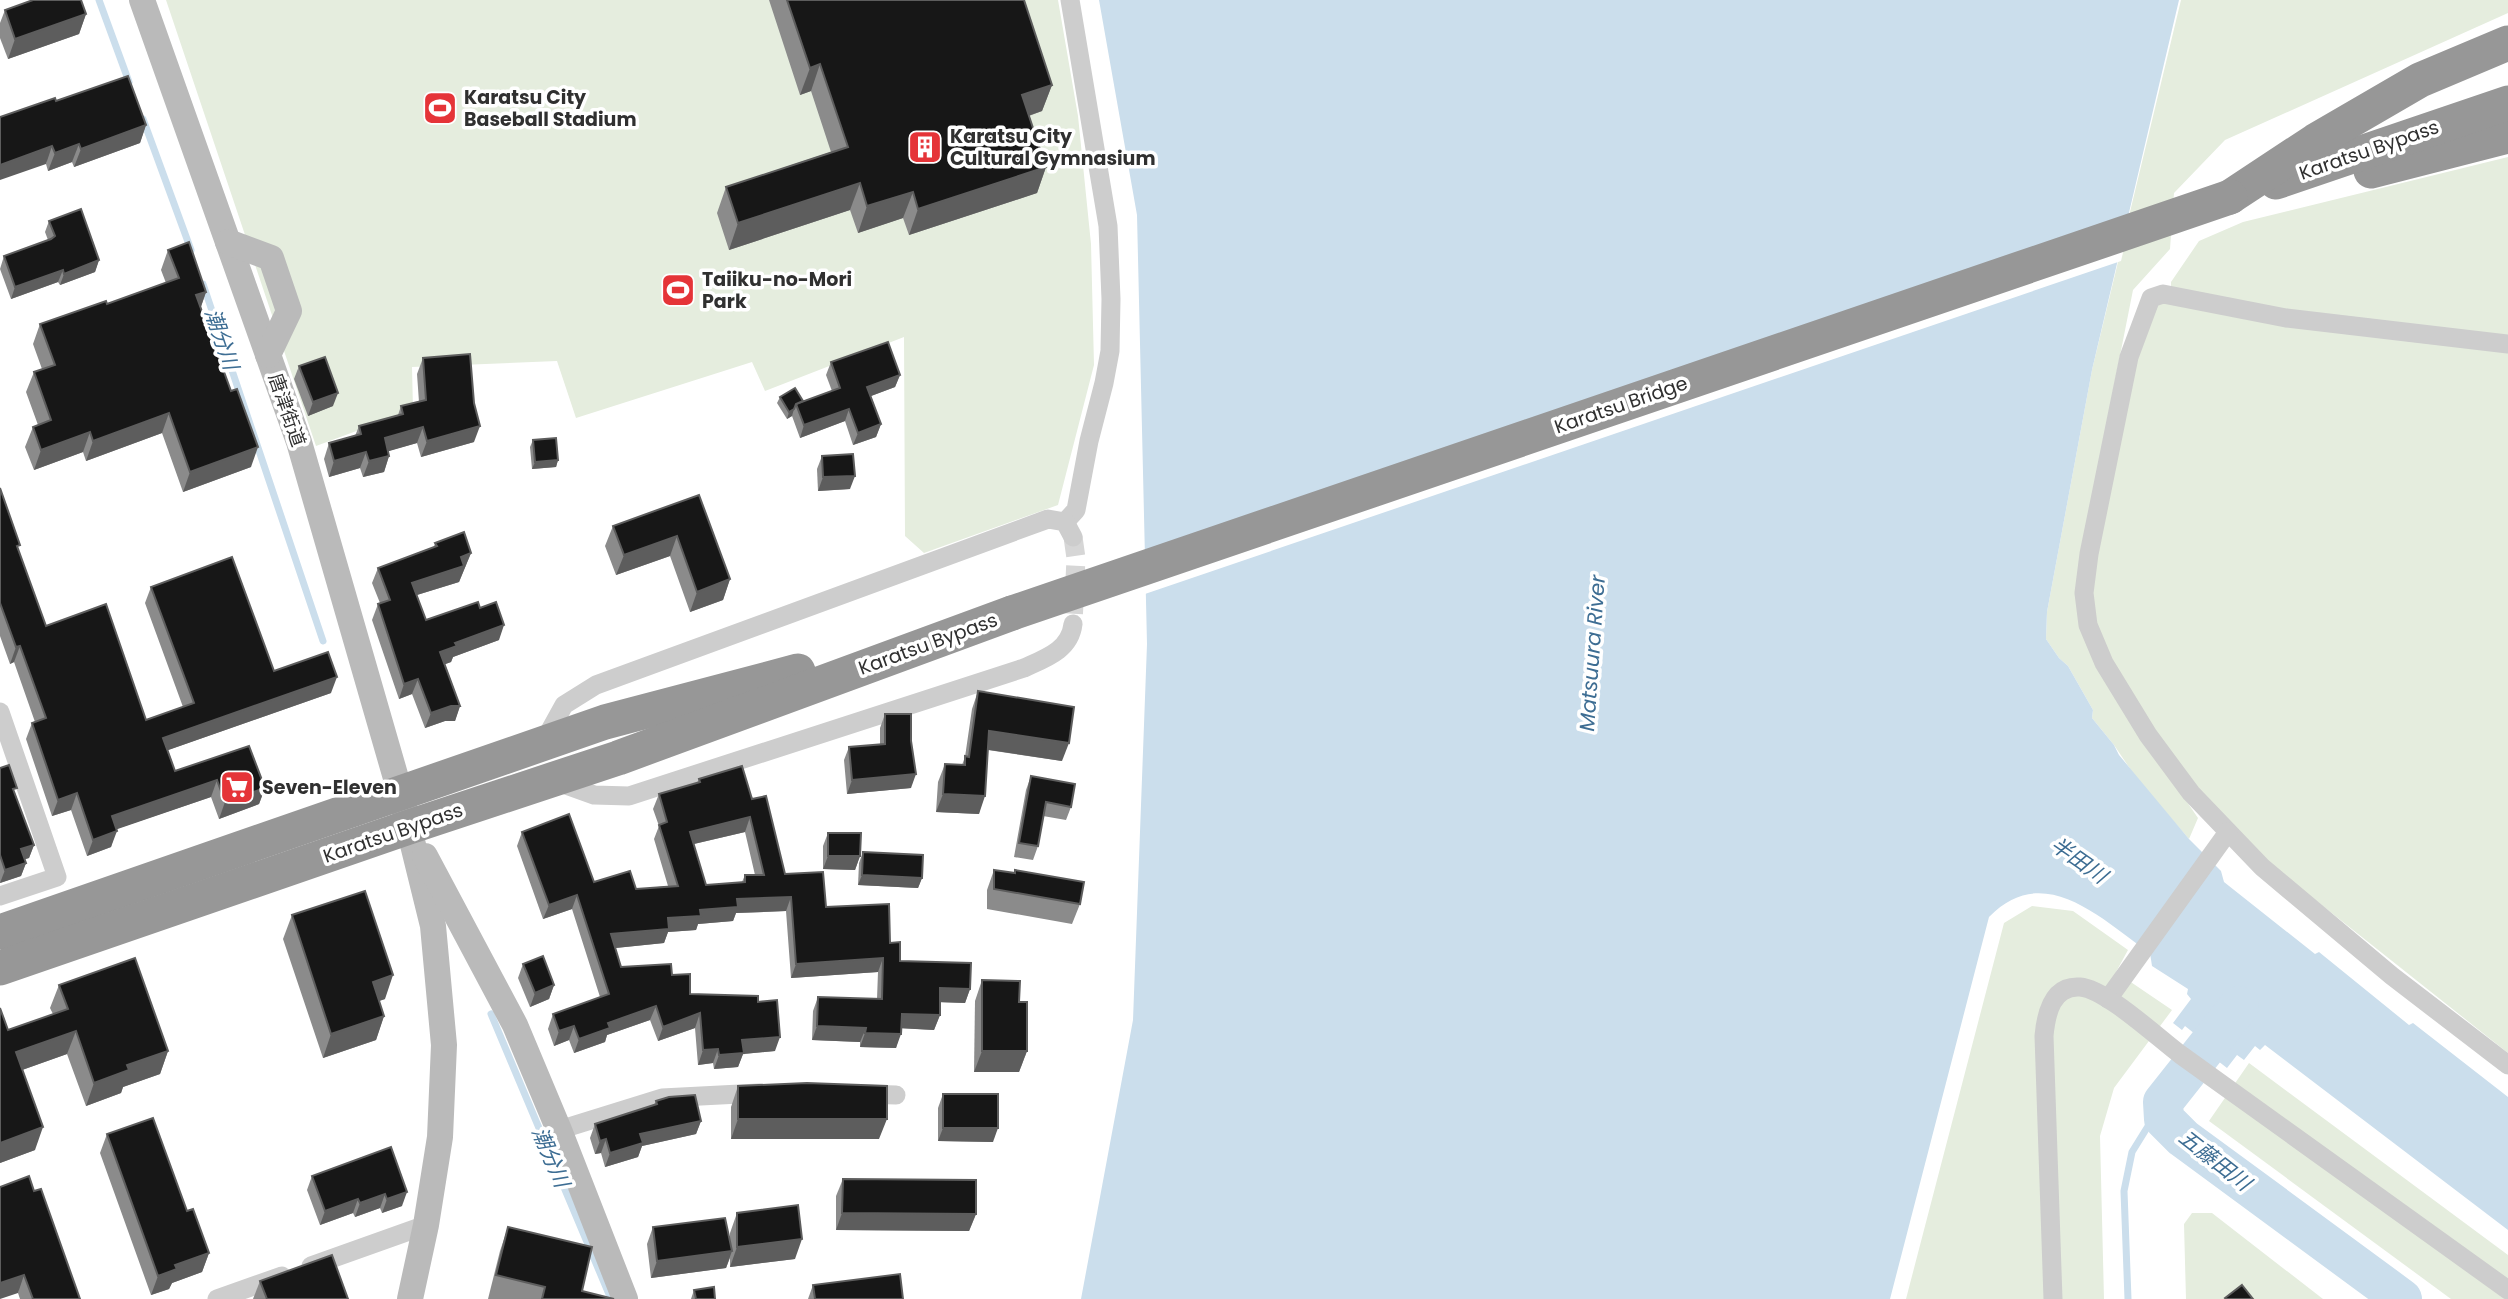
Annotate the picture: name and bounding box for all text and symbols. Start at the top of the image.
place label: Karatsu City Baseball Stadium [464,84,637,133]
sports icon: Karatsu City Baseball Stadium [421,89,459,127]
street label: Karatsu Bypass [2296,113,2442,187]
place label: Karatsu City Cultural Gymnasium [950,123,1156,172]
building icon: Karatsu City Cultural Gymnasium [906,128,944,166]
place label: Taiiku-no-Mori Park [702,266,852,315]
sports icon: Taiiku-no-Mori Park [659,271,697,309]
water label: 潮分川 [198,304,247,375]
street label: 唐津街道 [262,370,312,450]
street label: Karatsu Bridge [1551,370,1691,440]
water label: Matsuura River [1572,573,1612,732]
street label: Karatsu Bypass [855,606,1001,682]
supermarket icon: Seven-Eleven [218,768,256,806]
place label: Seven-Eleven [262,774,397,801]
street label: Karatsu Bypass [320,796,466,870]
water label: 半田川 [2045,830,2115,891]
water label: 潮分川 [525,1122,577,1194]
water label: 五藤田川 [2173,1123,2259,1199]

